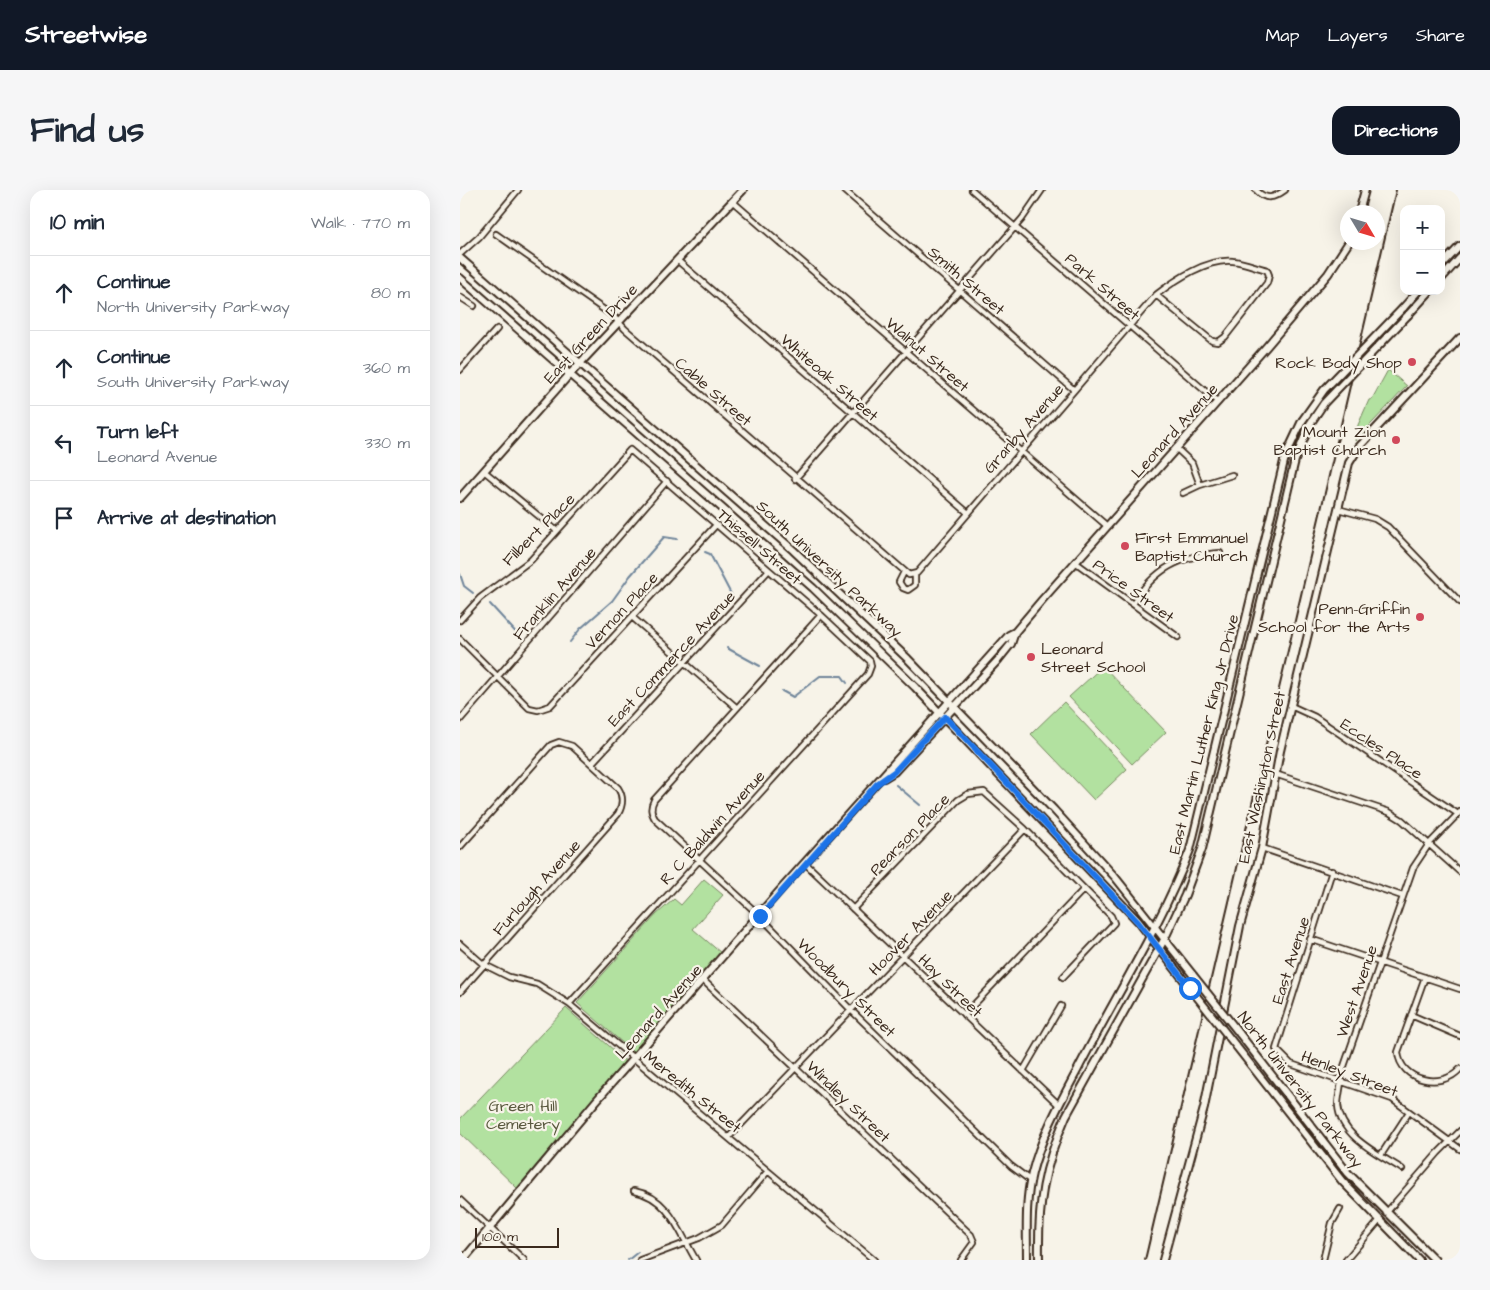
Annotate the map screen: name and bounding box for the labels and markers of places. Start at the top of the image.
place label: Rock Body Shop [1275,352,1402,375]
marker: Rock Body Shop [1406,356,1418,368]
place label: Mount Zion Baptist Church [1274,421,1386,461]
marker: Mount Zion Baptist Church [1390,434,1402,446]
place label: First Emmanuel Baptist Church [1135,527,1248,567]
marker: First Emmanuel Baptist Church [1119,540,1131,552]
place label: Penn-Griffin School for the Arts [1258,598,1410,638]
marker: Penn-Griffin School for the Arts [1414,611,1426,623]
place label: Leonard Street School [1041,638,1146,678]
marker: Leonard Street School [1025,651,1037,663]

